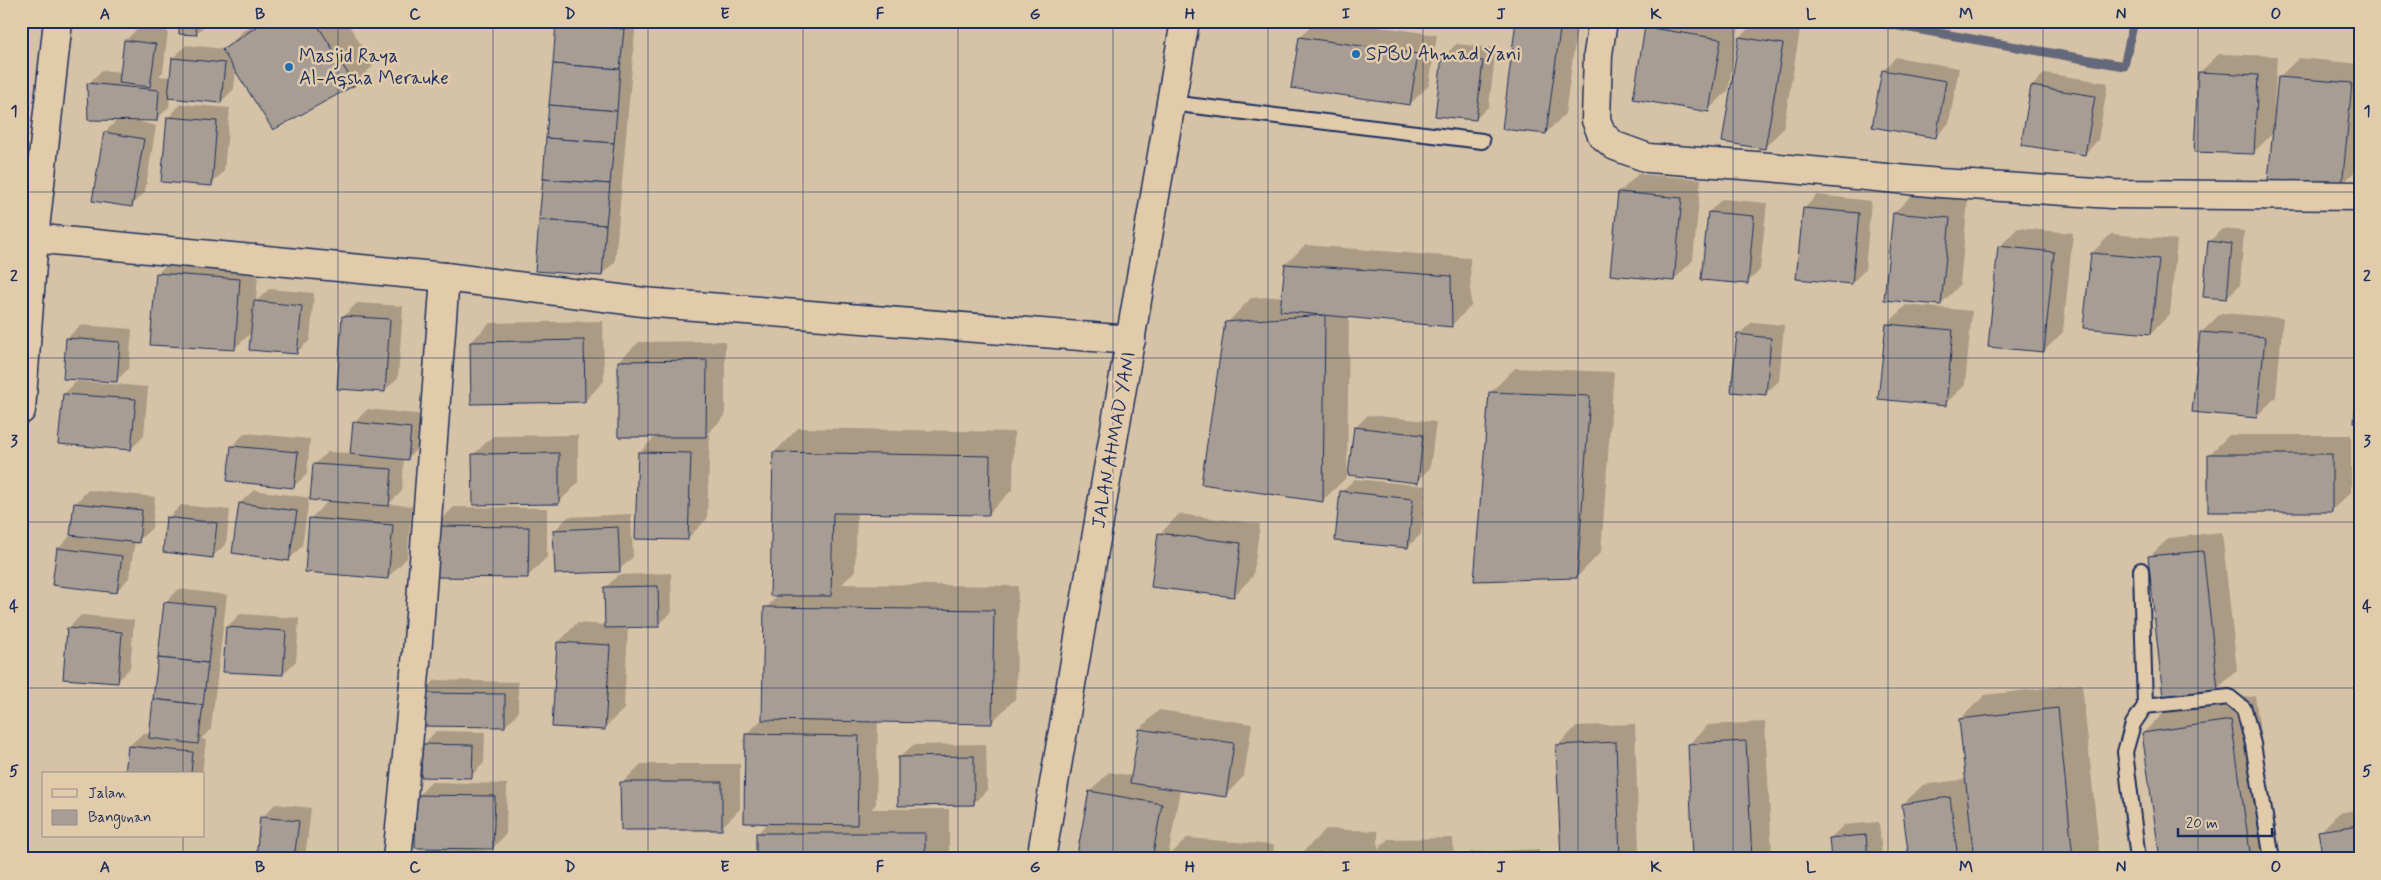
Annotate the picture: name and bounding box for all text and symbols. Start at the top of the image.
text: A [100,4,110,25]
text: B [255,4,265,25]
text: C [409,4,421,25]
text: D [564,4,576,25]
text: E [720,4,730,25]
text: F [876,4,885,25]
text: G [1030,4,1041,25]
text: H [1185,4,1196,25]
text: I [1342,4,1351,25]
text: J [1496,4,1506,25]
text: K [1650,4,1662,25]
text: L [1806,4,1817,25]
text: M [1959,4,1973,25]
text: N [2116,4,2126,25]
text: O [2271,4,2282,25]
place label: SPBU Ahmad Yani [1366,42,1521,67]
place label: Masjid Raya Al-Aqsha Merauke [299,44,449,91]
marker: SPBU Ahmad Yani [1350,48,1362,60]
marker: Masjid Raya Al-Aqsha Merauke [283,61,295,73]
text: 1 [10,101,18,122]
text: 1 [2363,101,2371,122]
text: 2 [10,266,18,287]
text: 2 [2363,266,2371,287]
street label: JALAN AHMAD YANI [1086,350,1142,530]
text: 3 [10,431,18,452]
text: 3 [2363,431,2371,452]
text: 4 [9,596,19,617]
text: 4 [2362,596,2372,617]
text: 5 [9,761,19,782]
text: 5 [2362,761,2372,782]
legend [42,772,205,838]
text: Jalan [88,784,127,804]
scale bar [2178,805,2272,837]
text: Bangunan [88,808,151,829]
text: 20 m [2186,814,2218,834]
text: A [100,857,110,878]
text: B [255,857,265,878]
text: C [409,857,421,878]
text: D [564,857,576,878]
text: E [720,857,730,878]
text: F [876,857,885,878]
text: G [1030,857,1041,878]
text: H [1185,857,1196,878]
text: I [1342,857,1351,878]
text: J [1496,857,1506,878]
text: K [1650,857,1662,878]
text: L [1806,857,1817,878]
text: M [1959,857,1973,878]
text: N [2116,857,2126,878]
text: O [2271,857,2282,878]

